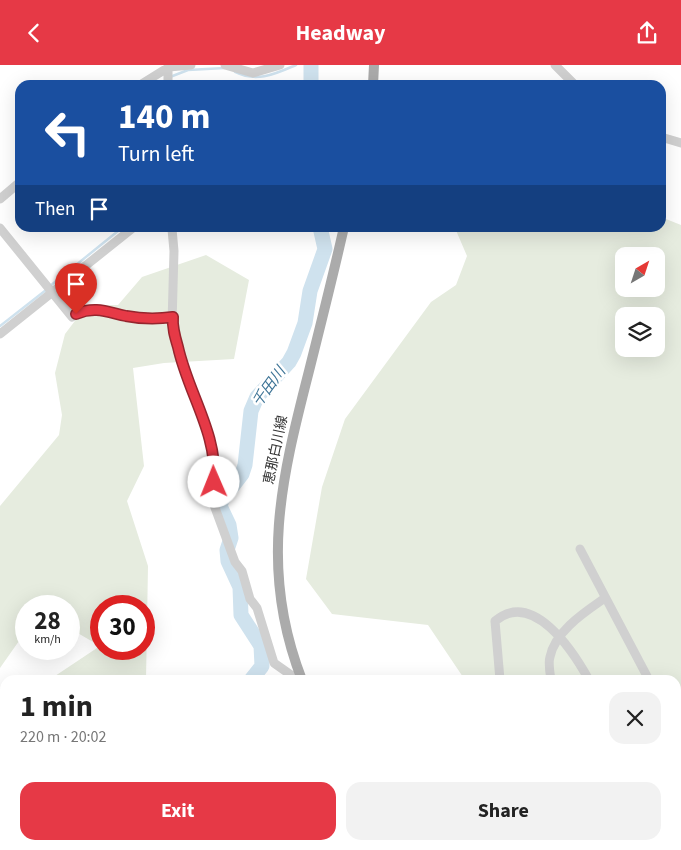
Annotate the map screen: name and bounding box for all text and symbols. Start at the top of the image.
text: Headway [295,17,386,49]
icon: back [20,19,48,47]
icon: share [633,19,661,47]
text: 140 m [118,92,210,142]
icon: left [35,100,100,165]
text: Turn left [118,138,194,170]
icon: arrive [85,195,113,223]
text: Then [35,196,75,223]
north arrow [615,247,665,297]
map controls [615,247,665,357]
pin [55,263,97,314]
icon: arrive [62,270,90,298]
button: layers [615,307,665,357]
water label: 千田川 [247,361,292,411]
street label: 恵那白川線 [259,414,293,486]
position arrow [187,455,239,507]
speed limit sign: 30 [90,595,155,660]
text: 28 [34,603,61,639]
text: km/h [34,631,61,648]
text: 1 min [20,685,93,728]
button: close [609,692,661,744]
text: 220 m · 20:02 [20,726,107,748]
button: Exit [20,782,336,840]
button: Share [346,782,661,840]

